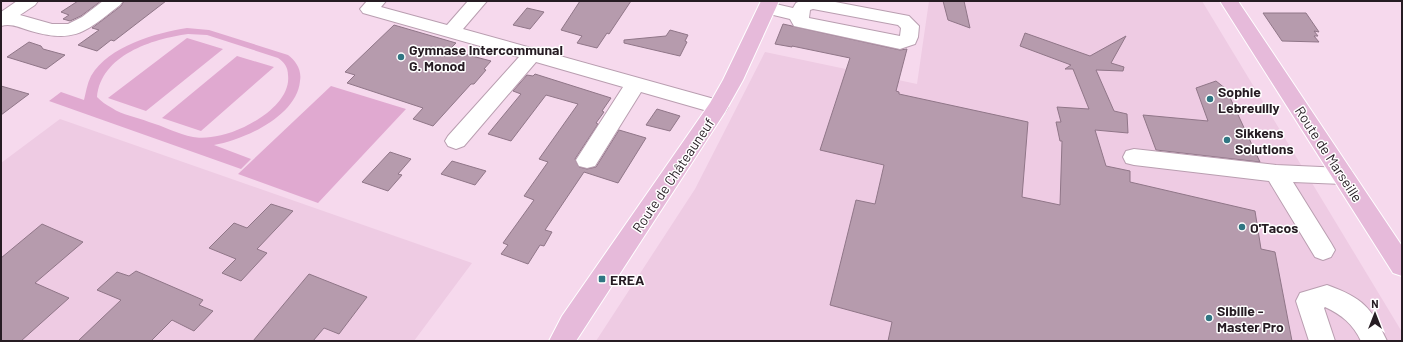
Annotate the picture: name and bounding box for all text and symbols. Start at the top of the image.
place label: Gymnase Intercommunal G. Monod [409,41,563,74]
marker: Gymnase Intercommunal G. Monod [396,52,406,62]
place label: Sophie Lebreuilly [1218,83,1280,116]
marker: Sophie Lebreuilly [1205,94,1215,104]
street label: Route de Marseille [1292,103,1366,205]
street label: Route de Châteauneuf [628,115,718,235]
place label: Sikkens Solutions [1235,124,1294,157]
marker: Sikkens Solutions [1222,135,1232,145]
place label: O'Tacos [1250,219,1298,236]
marker: O'Tacos [1237,222,1247,232]
place label: EREA [610,271,645,288]
marker: EREA [597,274,607,284]
north arrow [1355,294,1395,334]
text: N [1371,297,1379,310]
place label: Sibille - Master Pro [1217,302,1284,335]
marker: Sibille - Master Pro [1204,313,1214,323]

